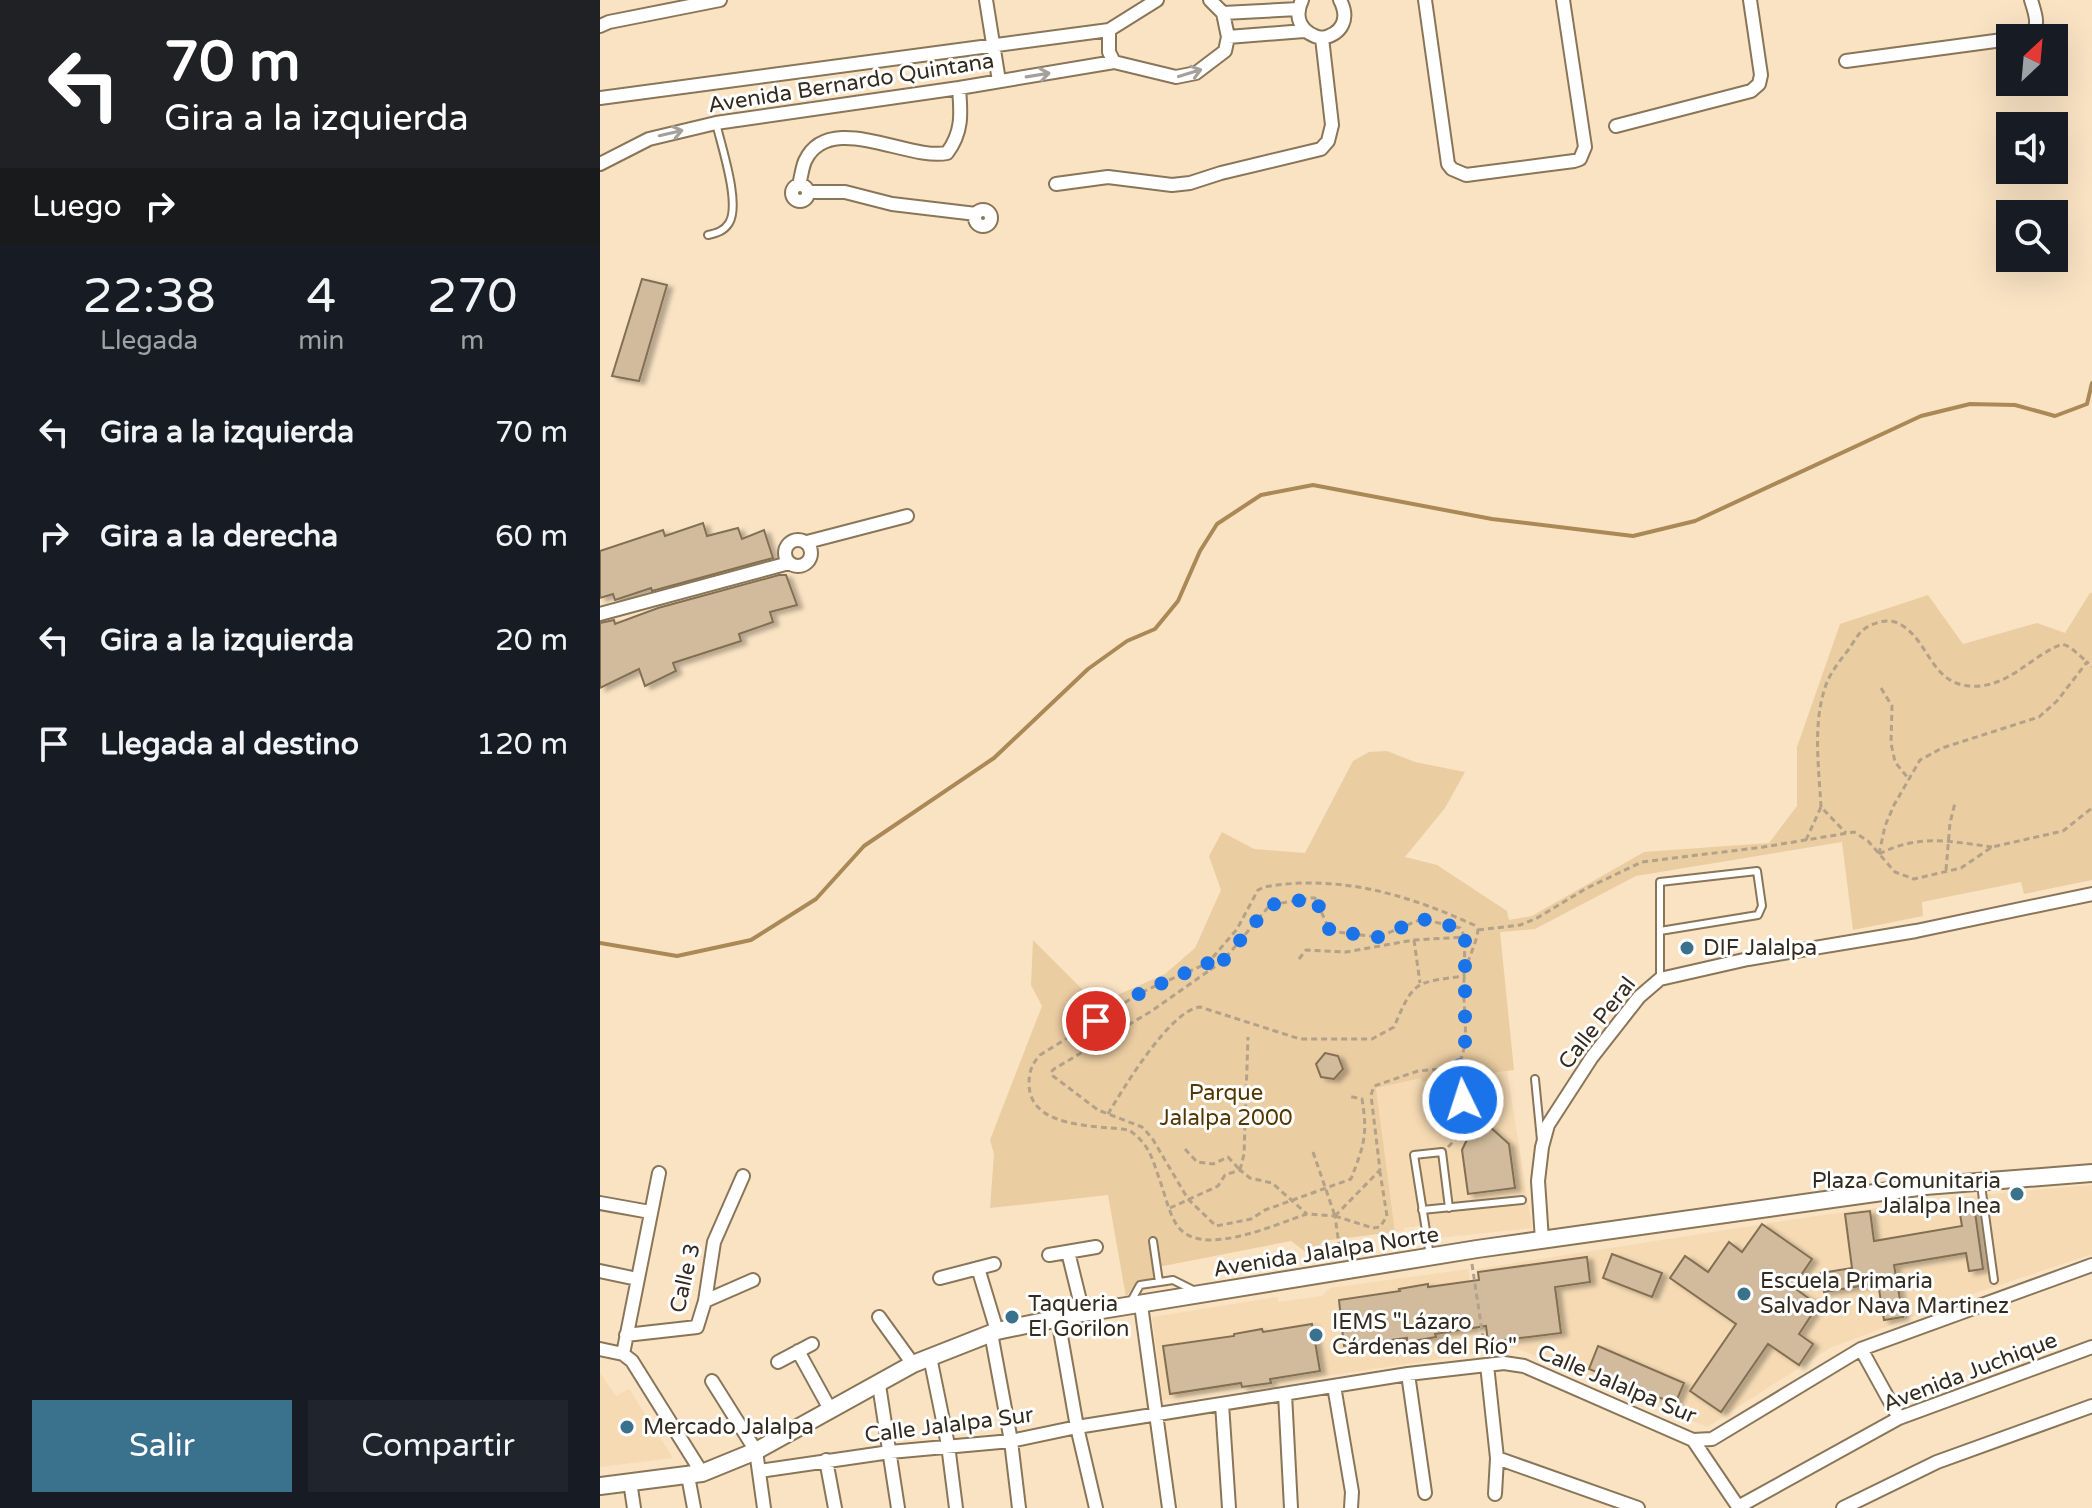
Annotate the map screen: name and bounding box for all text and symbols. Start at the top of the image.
north arrow [1996,24,2068,96]
map controls [1996,24,2068,272]
text: 70 m [164,29,300,96]
icon: left [32,32,136,136]
street label: Avenida Bernardo Quintana [706,48,996,118]
one-way arrow [1177,65,1202,79]
one-way arrow [1025,66,1050,81]
text: Gira a la izquierda [164,97,469,140]
button: sound [1996,112,2068,184]
one-way arrow [658,125,683,140]
icon: right [138,184,182,228]
text: Luego [32,188,122,225]
button: search [1996,200,2068,272]
text: 22:38 [83,268,216,326]
text: 4 [306,268,336,326]
text: 270 [427,268,517,326]
text: Llegada [100,325,198,356]
text: min [298,325,344,356]
text: m [460,325,484,356]
icon: left [32,410,76,454]
text: Gira a la izquierda [100,414,354,451]
text: 70 m [495,414,568,451]
icon: right [32,514,76,558]
text: Gira a la derecha [100,518,338,555]
text: 60 m [495,518,568,555]
icon: left [32,618,76,662]
text: Gira a la izquierda [100,622,354,659]
text: 20 m [495,622,568,659]
icon: arrive [32,722,76,766]
text: Llegada al destino [100,726,359,763]
text: 120 m [476,726,568,763]
place label: DIF Jalalpa [1703,935,1817,961]
marker: DIF Jalalpa [1678,939,1696,957]
street label: Calle Peral [1553,972,1641,1074]
pin [1062,987,1130,1055]
icon: arrive [1074,999,1118,1043]
position arrow [1421,1058,1505,1142]
park label: Parque Jalalpa 2000 [1159,1080,1293,1131]
place label: Plaza Comunitaria Jalalpa Inea [1812,1168,2001,1219]
marker: Plaza Comunitaria Jalalpa Inea [2008,1185,2026,1203]
street label: Avenida Jalalpa Norte [1211,1221,1441,1283]
street label: Calle 3 [664,1241,706,1315]
place label: Escuela Primaria Salvador Nava Martinez [1760,1268,2009,1319]
marker: Escuela Primaria Salvador Nava Martinez [1735,1285,1753,1303]
place label: Taqueria El Gorilon [1028,1291,1129,1342]
marker: Taqueria El Gorilon [1003,1308,1021,1326]
place label: IEMS "Lázaro Cárdenas del Río" [1332,1309,1517,1360]
marker: IEMS "Lázaro Cárdenas del Río" [1307,1326,1325,1344]
street label: Avenida Juchique [1879,1327,2061,1417]
street label: Calle Jalalpa Sur [1534,1339,1701,1429]
button: Salir [32,1400,292,1492]
button: Compartir [308,1400,568,1492]
street label: Calle Jalalpa Sur [863,1402,1035,1448]
place label: Mercado Jalalpa [643,1414,814,1440]
marker: Mercado Jalalpa [618,1418,636,1436]

